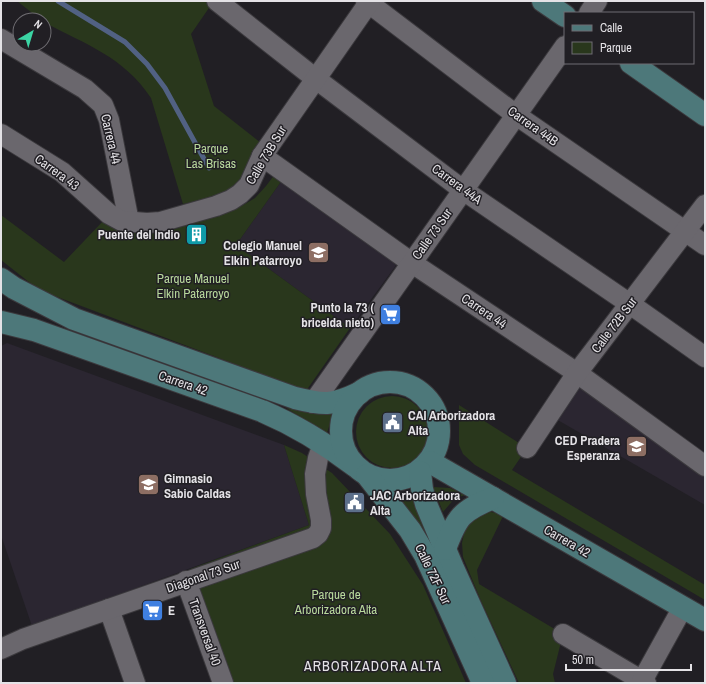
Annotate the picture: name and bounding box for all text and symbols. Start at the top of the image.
north arrow [12,12,52,52]
legend [564,12,694,64]
text: N [31,17,45,32]
text: Calle [600,20,622,36]
text: Parque [600,40,632,56]
street label: Carrera 44B [504,102,562,150]
street label: Carrera 44 [97,112,125,166]
street label: Calle 73B Sur [242,122,290,188]
park label: Parque Las Brisas [186,140,236,172]
street label: Carrera 43 [31,150,83,194]
street label: Carrera 44A [429,160,486,208]
street label: Calle 73 Sur [408,205,456,263]
building icon: Puente del Indio [183,221,209,247]
place label: Puente del Indio [98,226,180,243]
place label: Colegio Manuel Elkin Patarroyo [223,237,302,269]
school or university icon: Colegio Manuel Elkin Patarroyo [305,239,331,265]
park label: Parque Manuel Elkin Patarroyo [157,270,230,302]
street label: Carrera 44 [458,290,510,332]
street label: Calle 72B Sur [587,293,641,356]
place label: Punto la 73 ( bricelda nieto) [301,299,374,331]
supermarket icon: Punto la 73 ( bricelda nieto) [377,301,403,327]
street label: Carrera 42 [156,367,210,399]
place label: CAI Arborizadora Alta [408,407,495,439]
public building icon: CAI Arborizadora Alta [379,409,405,435]
place label: CED Pradera Esperanza [555,432,620,464]
school or university icon: CED Pradera Esperanza [623,434,649,460]
place label: Gimnasio Sabio Caldas [164,470,231,502]
school or university icon: Gimnasio Sabio Caldas [136,472,162,498]
place label: JAC Arborizadora Alta [370,487,460,519]
public building icon: JAC Arborizadora Alta [342,489,368,515]
street label: Carrera 42 [541,521,593,561]
street label: Calle 72F Sur [411,541,455,607]
street label: Diagonal 73 Sur [164,555,243,597]
park label: Parque de Arborizadora Alta [294,586,377,618]
street label: Transversal 40 [185,596,225,668]
supermarket icon: E [140,597,166,623]
place label: E [168,602,175,619]
scale bar [566,646,691,672]
text: 50 m [572,652,594,668]
district label: ARBORIZADORA ALTA [303,657,442,675]

